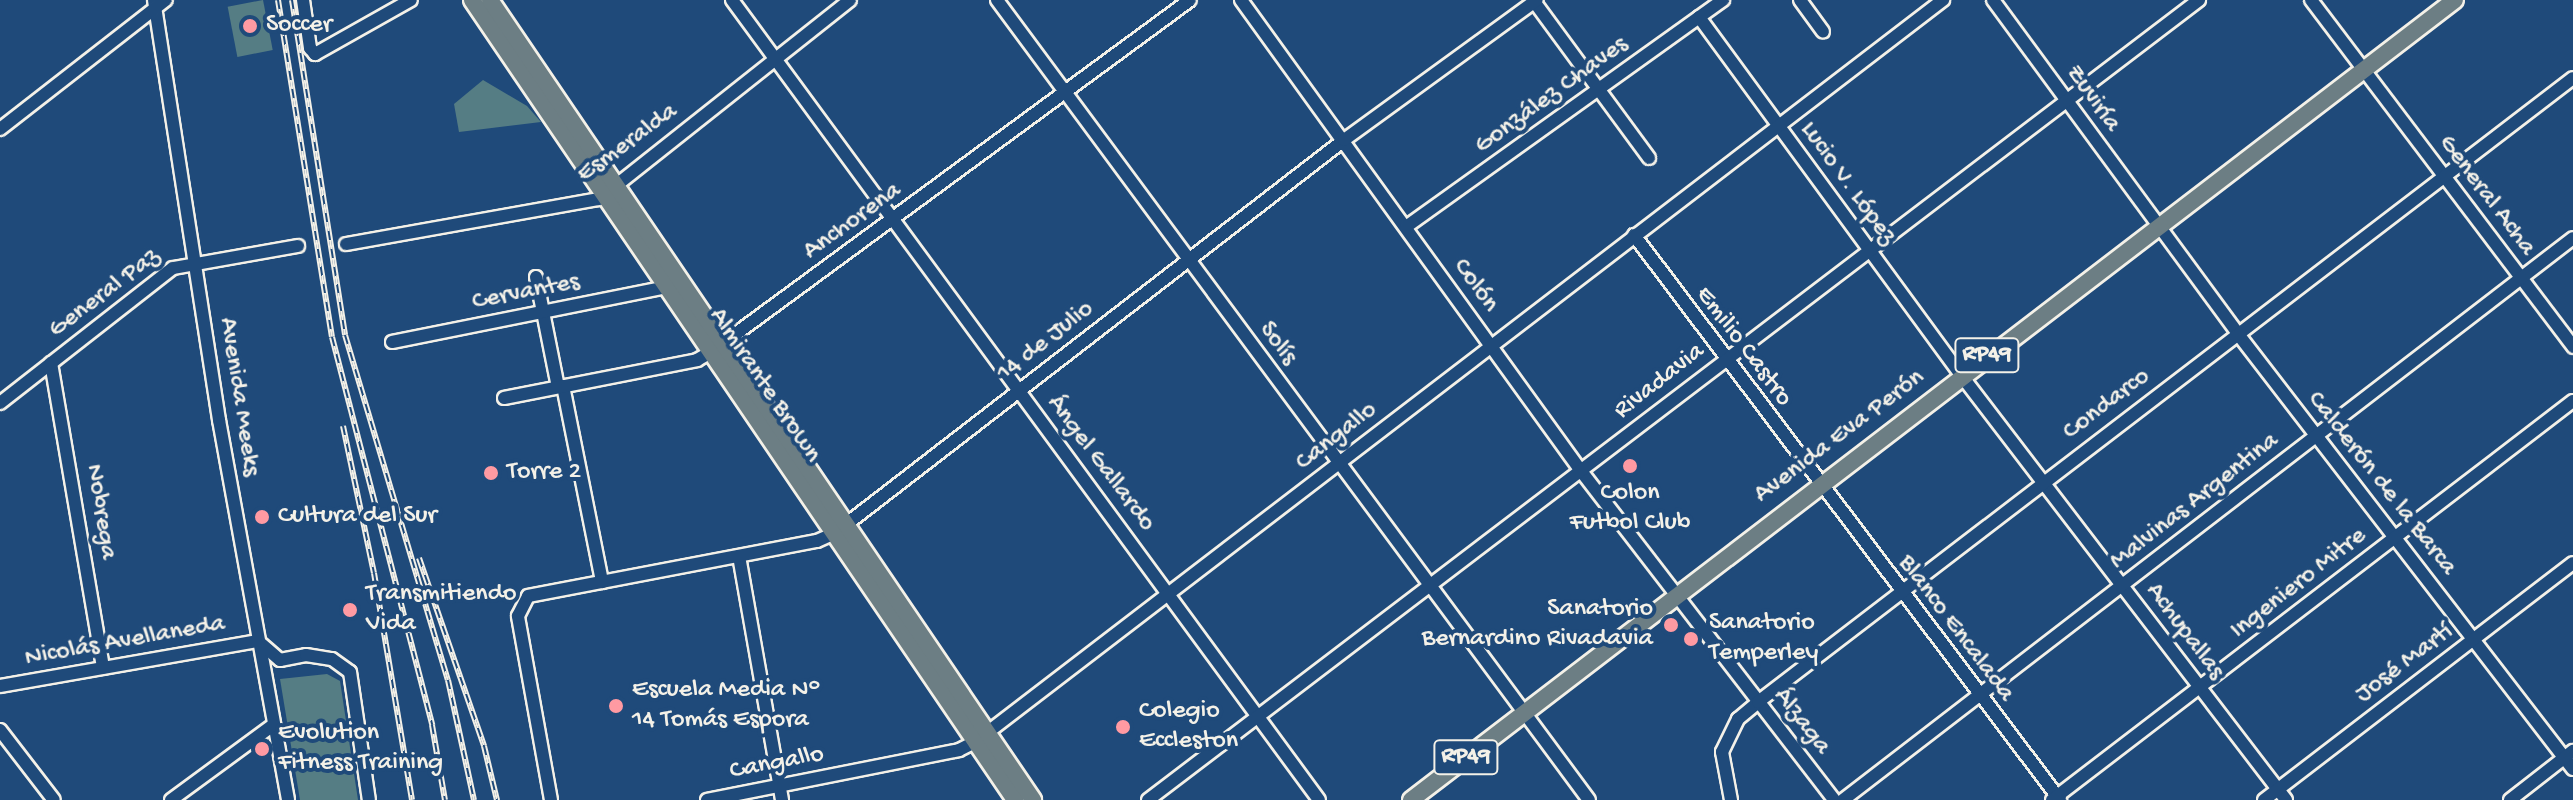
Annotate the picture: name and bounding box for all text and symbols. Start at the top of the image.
place label: Soccer [266,10,332,42]
marker: Soccer [241,17,259,35]
street label: González Chaves [1469,30,1635,162]
street label: Zuviría [2057,59,2127,139]
street label: Esmeralda [572,97,684,191]
street label: Lucio V. López [1792,116,1902,252]
street label: General Acha [2430,129,2542,263]
street label: Anchorena [798,176,908,268]
street label: General Paz [43,242,167,346]
street label: Colón [1445,253,1505,319]
street label: Cervantes [470,267,582,319]
street label: Emilio Castro [1688,281,1798,413]
street label: 14 de Julio [991,294,1101,390]
street label: Almirante Brown [701,303,827,469]
street label: Avenida Meeks [210,316,266,478]
street label: Solís [1251,316,1303,372]
road number: RP49 [1953,335,2021,375]
street label: Rivadavia [1608,337,1712,427]
street label: Condarco [2057,362,2157,448]
street label: Avenida Eva Perón [1749,363,1931,511]
street label: Calderón de la Barca [2299,386,2463,582]
street label: Ángel Gallardo [1039,390,1161,538]
street label: Cangallo [1290,395,1384,479]
street label: Malvinas Argentina [2104,426,2286,578]
place label: Torre 2 [507,457,581,489]
marker: Colon Futbol Club [1621,457,1639,475]
street label: Nobrega [77,462,123,562]
marker: Torre 2 [482,464,500,482]
place label: Colon Futbol Club [1570,478,1690,540]
place label: Cultura del Sur [278,501,437,533]
marker: Cultura del Sur [253,508,271,526]
street label: Ingeniero Mitre [2225,521,2373,647]
street label: Blanco Encalada [1890,549,2020,709]
street label: Achupallas [2138,577,2230,687]
place label: Transmitiendo Vida [366,579,516,640]
place label: Sanatorio Bernardino Rivadavia [1422,594,1653,656]
marker: Transmitiendo Vida [341,601,359,619]
place label: Sanatorio Temperley [1709,608,1818,670]
street label: Nicolás Avellaneda [23,609,227,675]
marker: Sanatorio Bernardino Rivadavia [1660,614,1682,636]
street label: José Martí [2350,617,2460,711]
marker: Sanatorio Temperley [1680,628,1702,650]
place label: Escuela Media N° 14 Tomás Espora [632,675,820,736]
street label: Álzaga [1765,682,1837,762]
place label: Colegio Eccleston [1139,696,1238,758]
marker: Escuela Media N° 14 Tomás Espora [607,697,625,715]
place label: Evolution Fitness Training [278,718,443,780]
marker: Colegio Eccleston [1114,718,1132,736]
road number: RP49 [1432,737,1500,777]
marker: Evolution Fitness Training [253,740,271,758]
street label: Cangallo [727,740,827,788]

